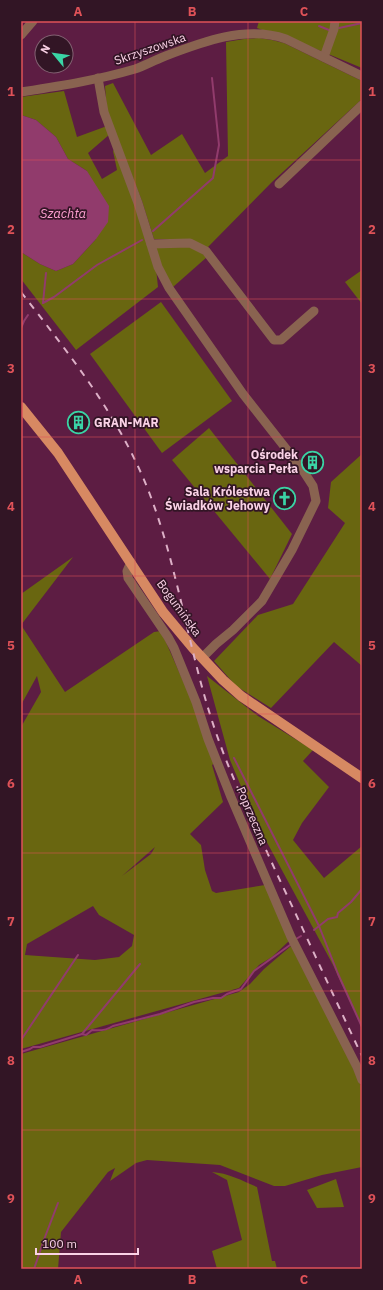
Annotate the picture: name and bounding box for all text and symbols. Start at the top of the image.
text: A [74,3,83,20]
text: B [188,3,197,20]
text: C [300,3,309,20]
street label: Skrzyszowska [112,29,188,68]
north arrow [34,34,74,74]
text: N [37,42,53,56]
text: 1 [7,83,15,100]
text: 1 [368,83,376,100]
water label: Szachta [40,205,86,222]
text: 2 [7,221,15,238]
text: 2 [368,221,376,238]
text: 3 [7,360,15,377]
text: 3 [368,360,376,377]
building icon: GRAN-MAR [66,410,92,436]
place label: GRAN-MAR [94,415,159,430]
place label: Ośrodek wsparcia Perła [214,447,298,476]
building icon: Ośrodek wsparcia Perła [300,449,326,475]
place label: Sala Królestwa Świadków Jehowy [165,484,271,513]
church icon: Sala Królestwa Świadków Jehowy [272,486,298,512]
text: 4 [7,498,15,515]
text: 4 [368,498,376,515]
street label: Bogumińska [154,576,205,639]
text: 5 [7,637,15,654]
text: 5 [368,637,376,654]
text: 6 [7,775,15,792]
text: 6 [368,775,376,792]
street label: Poprzeczna [233,784,272,848]
text: 7 [7,913,15,930]
text: 7 [368,913,376,930]
text: 8 [7,1052,15,1069]
text: 8 [368,1052,376,1069]
text: 9 [7,1190,15,1207]
text: 9 [368,1190,376,1207]
scale bar [36,1230,138,1256]
text: 100 m [42,1236,77,1251]
text: A [74,1271,83,1288]
text: B [188,1271,197,1288]
text: C [300,1271,309,1288]

